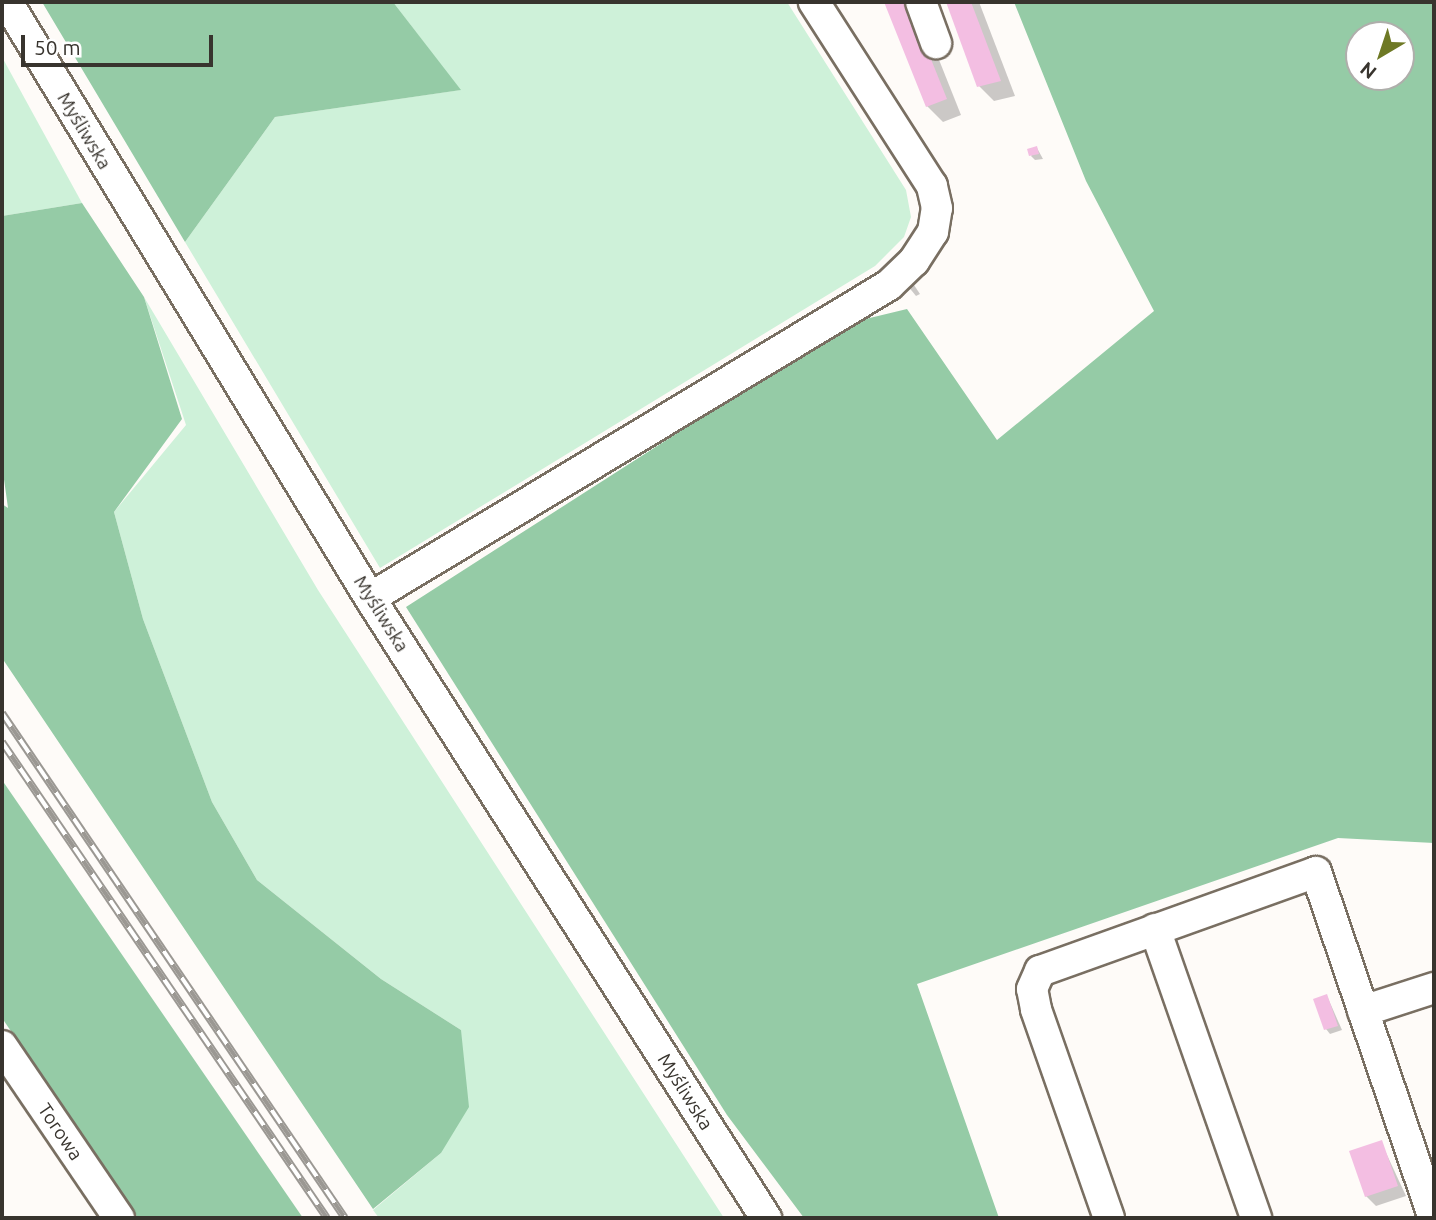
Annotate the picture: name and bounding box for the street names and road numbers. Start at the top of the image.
street label: Myśliwska [52,88,116,174]
street label: Myśliwska [349,572,413,656]
street label: Myśliwska [653,1050,717,1134]
street label: Torowa [33,1099,87,1165]

